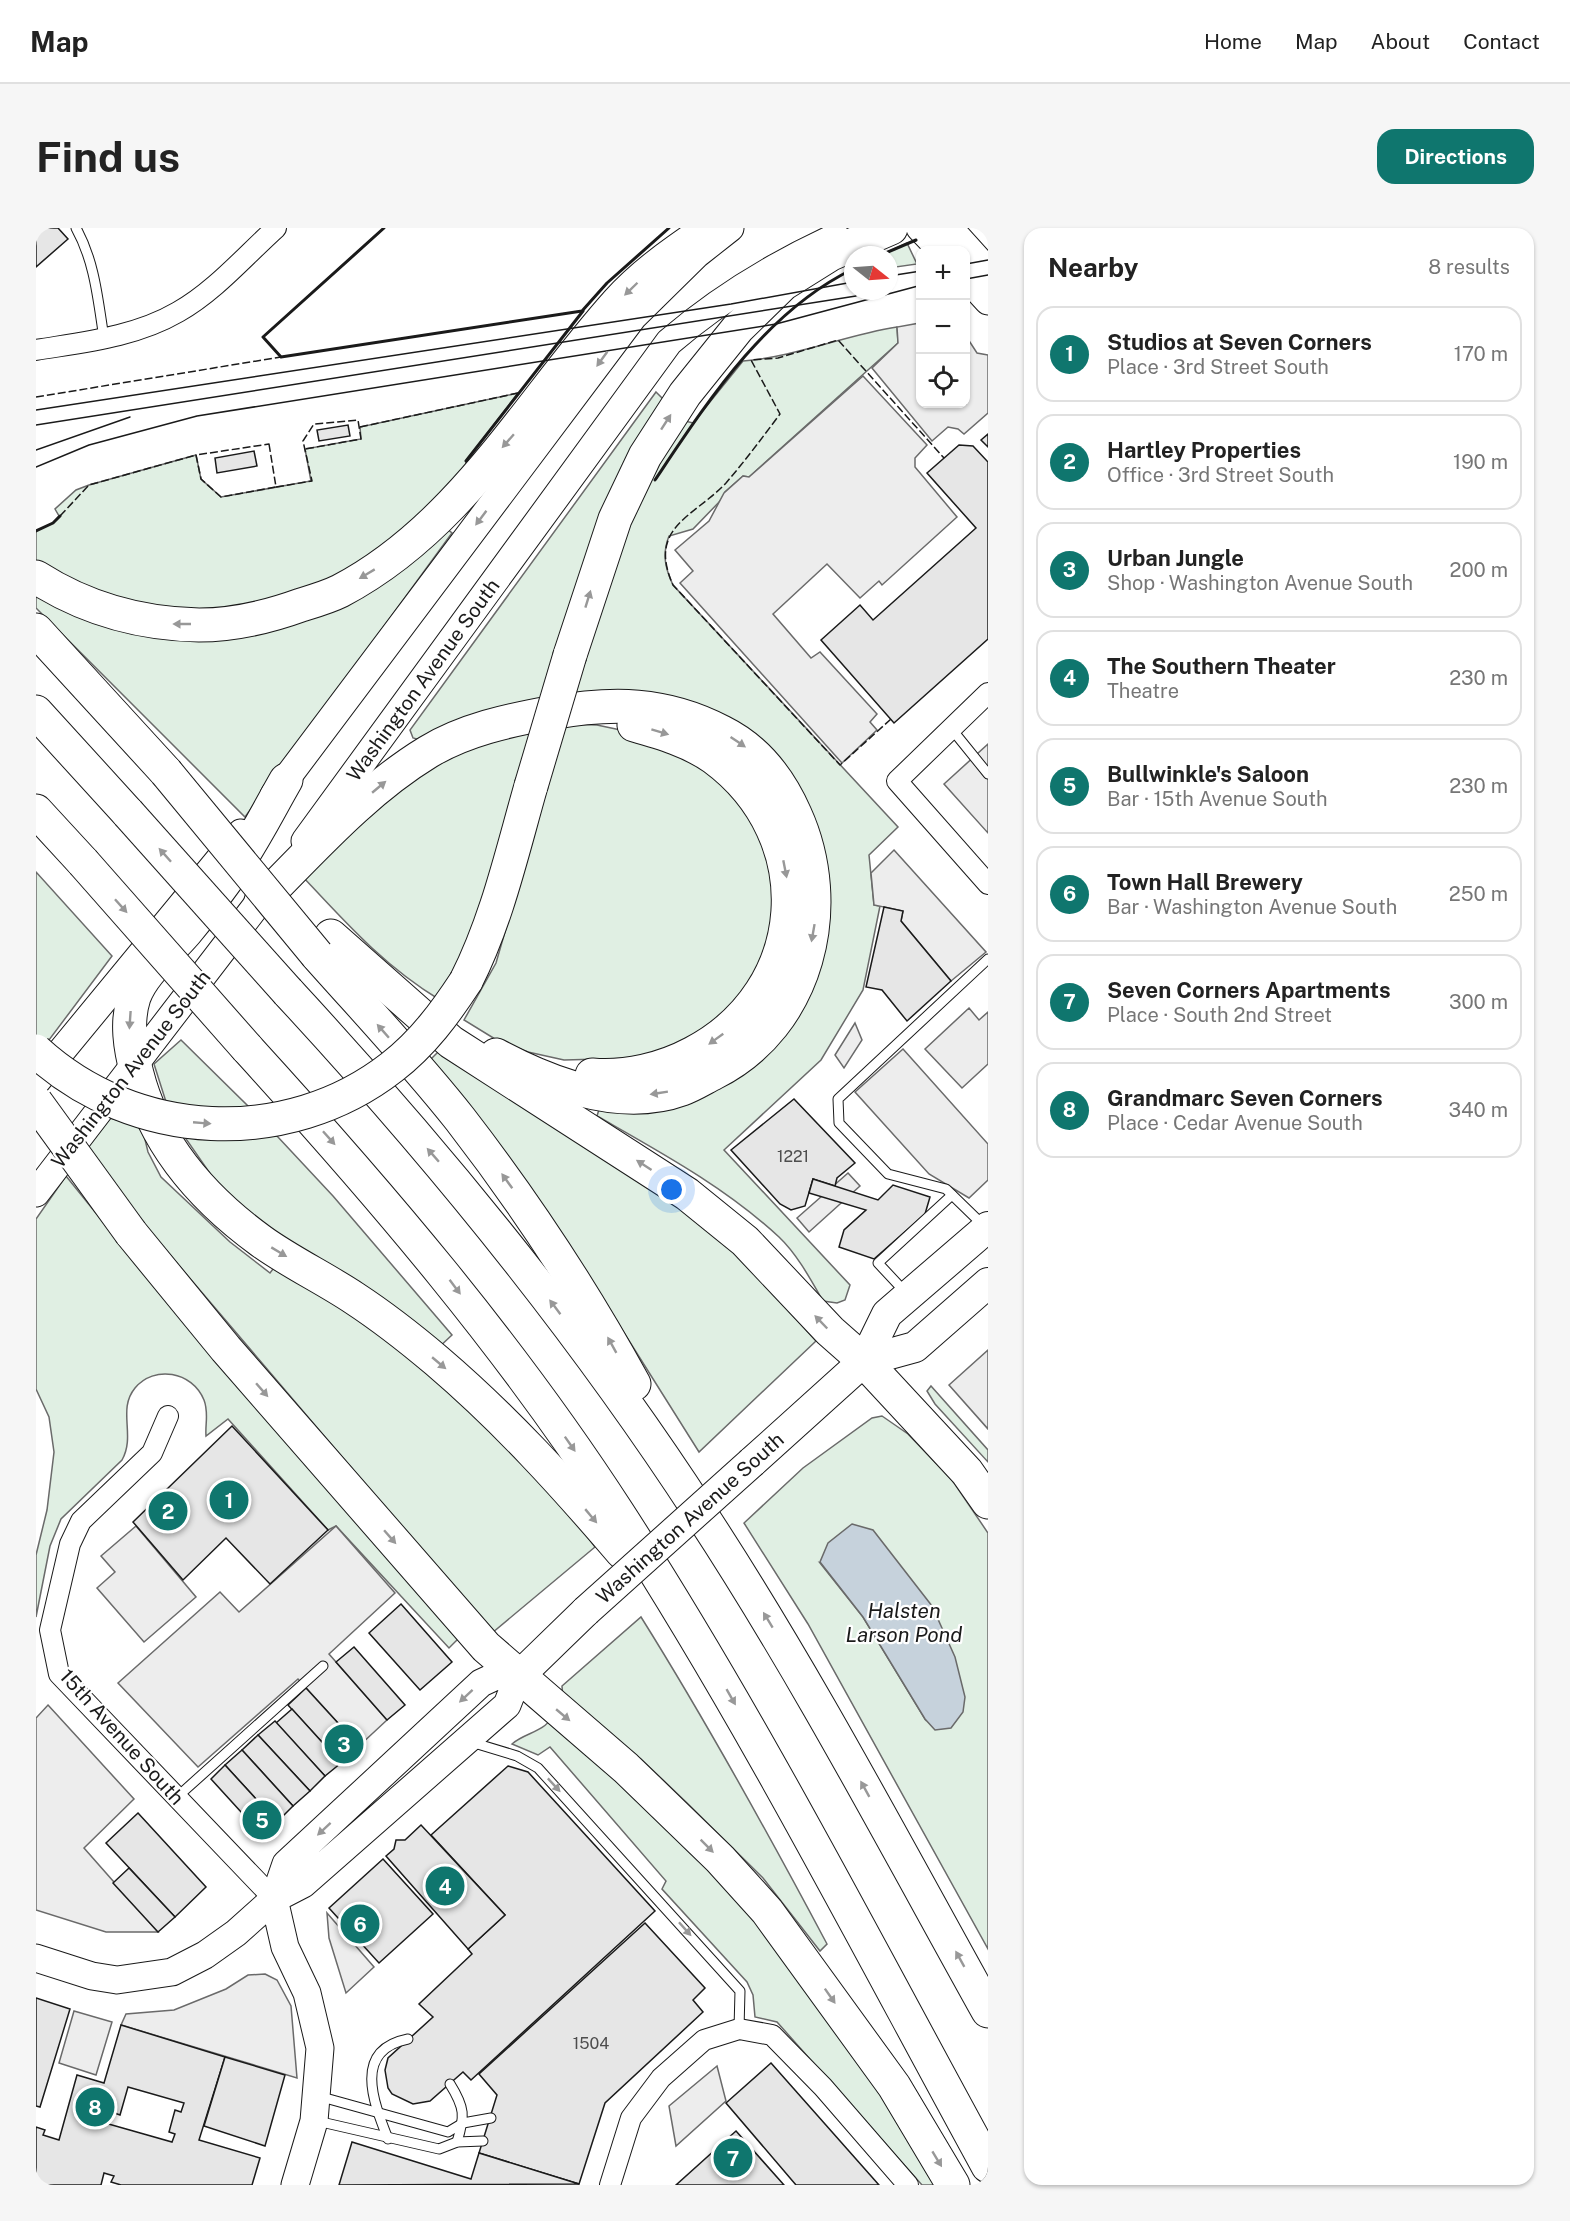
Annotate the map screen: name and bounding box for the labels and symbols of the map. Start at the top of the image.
north arrow [844,246,898,300]
one-way arrow [625,282,639,296]
one-way arrow [597,352,609,367]
one-way arrow [660,414,672,430]
one-way arrow [501,433,515,448]
one-way arrow [476,511,488,526]
one-way arrow [359,569,375,580]
street label: Washington Avenue South [342,574,504,786]
one-way arrow [583,590,593,608]
one-way arrow [173,619,192,629]
one-way arrow [651,728,669,737]
one-way arrow [730,736,746,747]
one-way arrow [371,782,386,794]
one-way arrow [158,847,172,862]
one-way arrow [781,860,790,879]
one-way arrow [114,898,127,913]
one-way arrow [808,924,817,943]
street label: Washington Avenue South [46,965,216,1173]
one-way arrow [125,1011,135,1030]
one-way arrow [377,1024,390,1039]
one-way arrow [708,1033,724,1045]
one-way arrow [650,1089,669,1098]
one-way arrow [193,1118,212,1128]
one-way arrow [322,1130,335,1145]
one-way arrow [426,1147,439,1163]
house number: 1221 [777,1147,809,1166]
one-way arrow [636,1160,653,1171]
one-way arrow [501,1174,513,1189]
your location [657,1175,686,1204]
one-way arrow [271,1247,287,1258]
one-way arrow [448,1280,460,1295]
one-way arrow [549,1300,561,1315]
one-way arrow [815,1315,829,1329]
one-way arrow [607,1336,617,1353]
one-way arrow [431,1356,446,1369]
one-way arrow [255,1382,268,1397]
street label: Washington Avenue South [591,1427,789,1609]
one-way arrow [564,1436,576,1452]
pin: 1 [210,1478,248,1522]
pin: 2 [148,1488,188,1534]
one-way arrow [585,1508,598,1524]
one-way arrow [383,1529,396,1544]
water label: Halsten Larson Pond [846,1598,962,1647]
one-way arrow [763,1611,773,1628]
street label: 15th Avenue South [55,1664,189,1810]
one-way arrow [459,1689,474,1702]
one-way arrow [726,1689,736,1706]
one-way arrow [555,1708,571,1721]
pin: 3 [324,1722,364,1766]
one-way arrow [547,1777,560,1792]
one-way arrow [860,1780,870,1797]
pin: 5 [242,1798,282,1842]
one-way arrow [316,1822,331,1836]
one-way arrow [699,1838,713,1852]
pin: 4 [426,1864,464,1908]
pin: 6 [340,1902,380,1946]
one-way arrow [678,1921,691,1936]
one-way arrow [955,1951,965,1968]
one-way arrow [824,1988,835,2004]
house number: 1504 [573,2034,609,2053]
pin: 8 [76,2084,114,2130]
pin: 7 [714,2136,752,2180]
one-way arrow [932,2151,943,2167]

